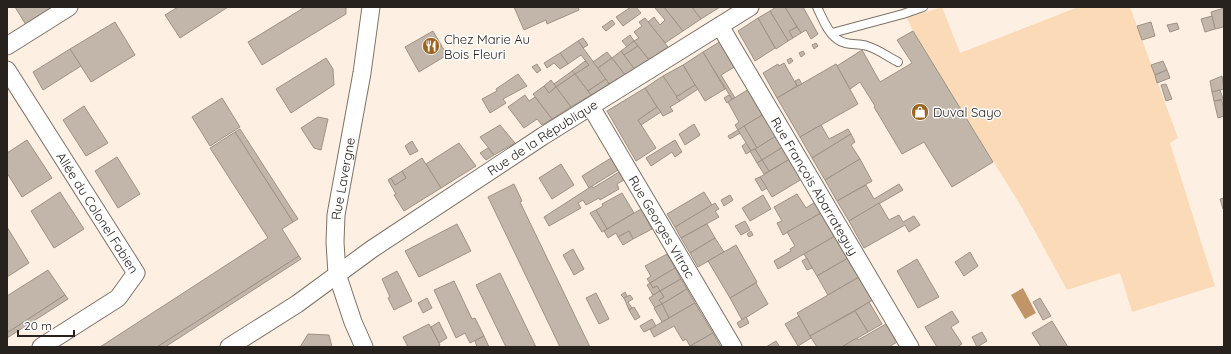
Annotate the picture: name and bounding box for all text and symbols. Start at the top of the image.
place label: Chez Marie Au Bois Fleuri [444,31,530,62]
restaurant icon: Chez Marie Au Bois Fleuri [421,36,441,56]
street label: Rue de la République [484,96,600,179]
shop icon: Duval Sayo [910,102,930,122]
place label: Duval Sayo [933,104,1002,120]
street label: Rue François Abarrateguy [768,114,862,258]
street label: Rue Lavergne [328,136,358,220]
street label: Allée du Colonel Fabien [53,149,142,276]
street label: Rue Georges Vitrac [625,173,698,281]
scale bar [18,312,74,338]
text: 20 m [24,318,52,333]

